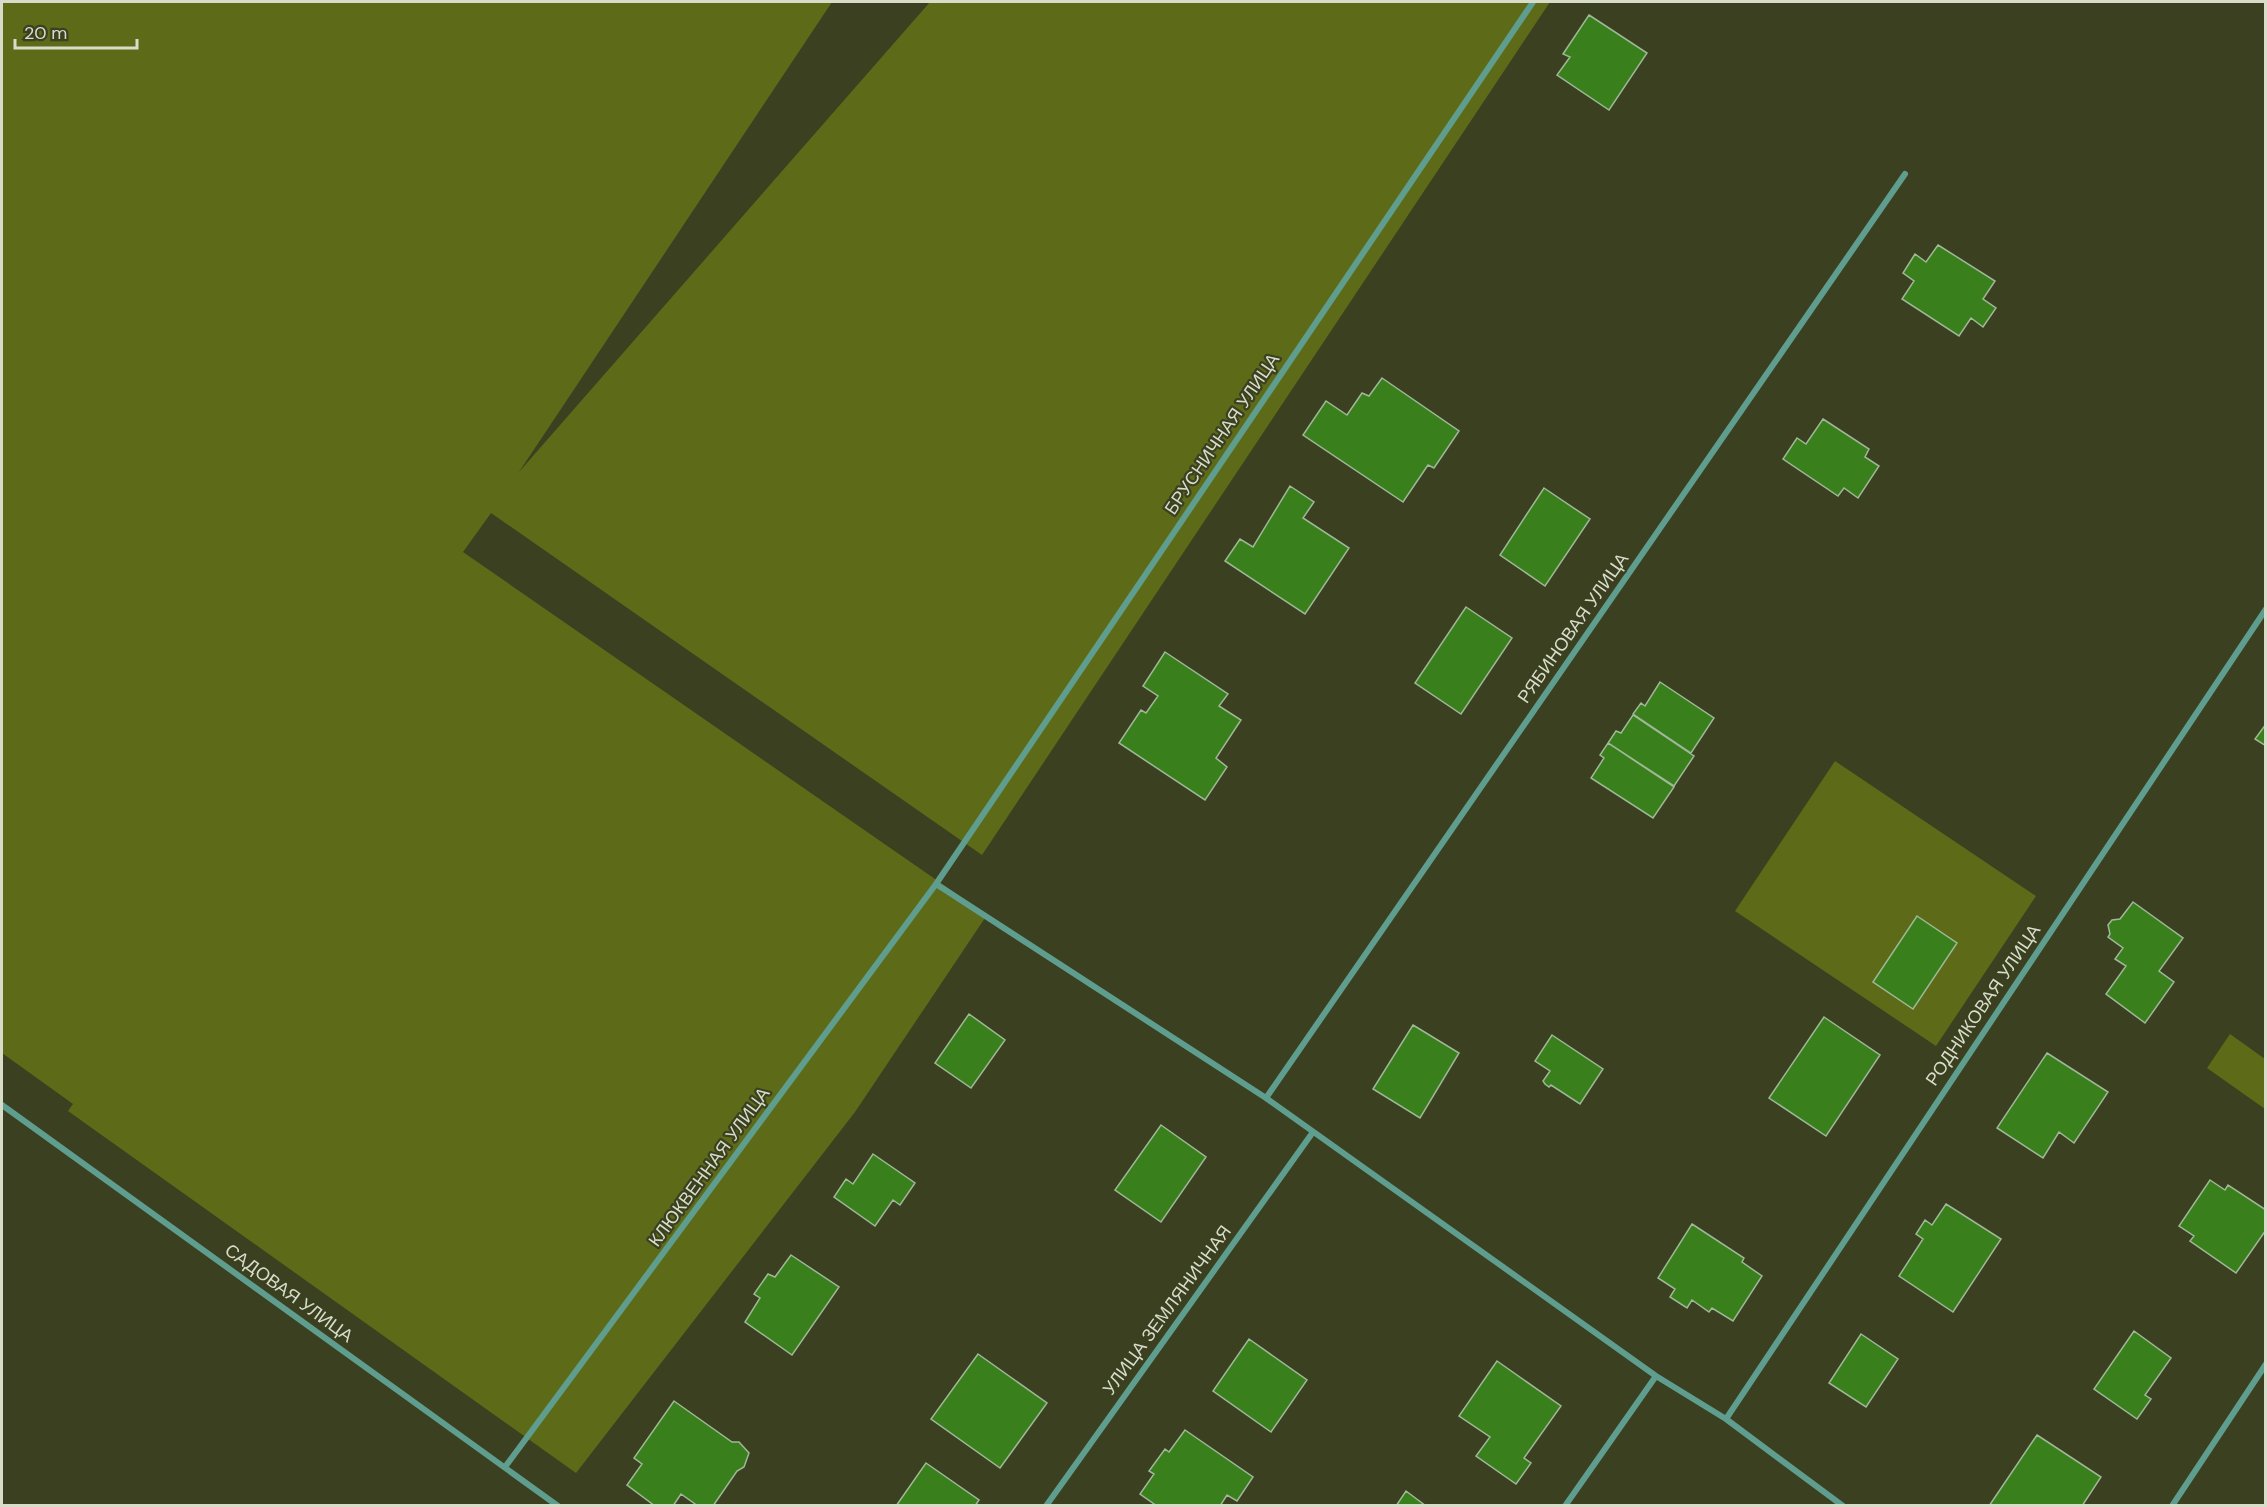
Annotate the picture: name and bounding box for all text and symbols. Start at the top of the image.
scale bar [15,12,136,50]
text: 20 m [24,21,67,45]
street label: БРУСНИЧНАЯ УЛИЦА [1159,349,1285,519]
street label: РЯБИНОВАЯ УЛИЦА [1512,548,1634,708]
street label: РОДНИКОВАЯ УЛИЦА [1920,920,2046,1090]
street label: КЛЮКВЕННАЯ УЛИЦА [643,1082,775,1252]
street label: УЛИЦА ЗЕМЛЯНИЧНАЯ [1097,1220,1237,1400]
street label: САДОВАЯ УЛИЦА [220,1238,358,1348]

